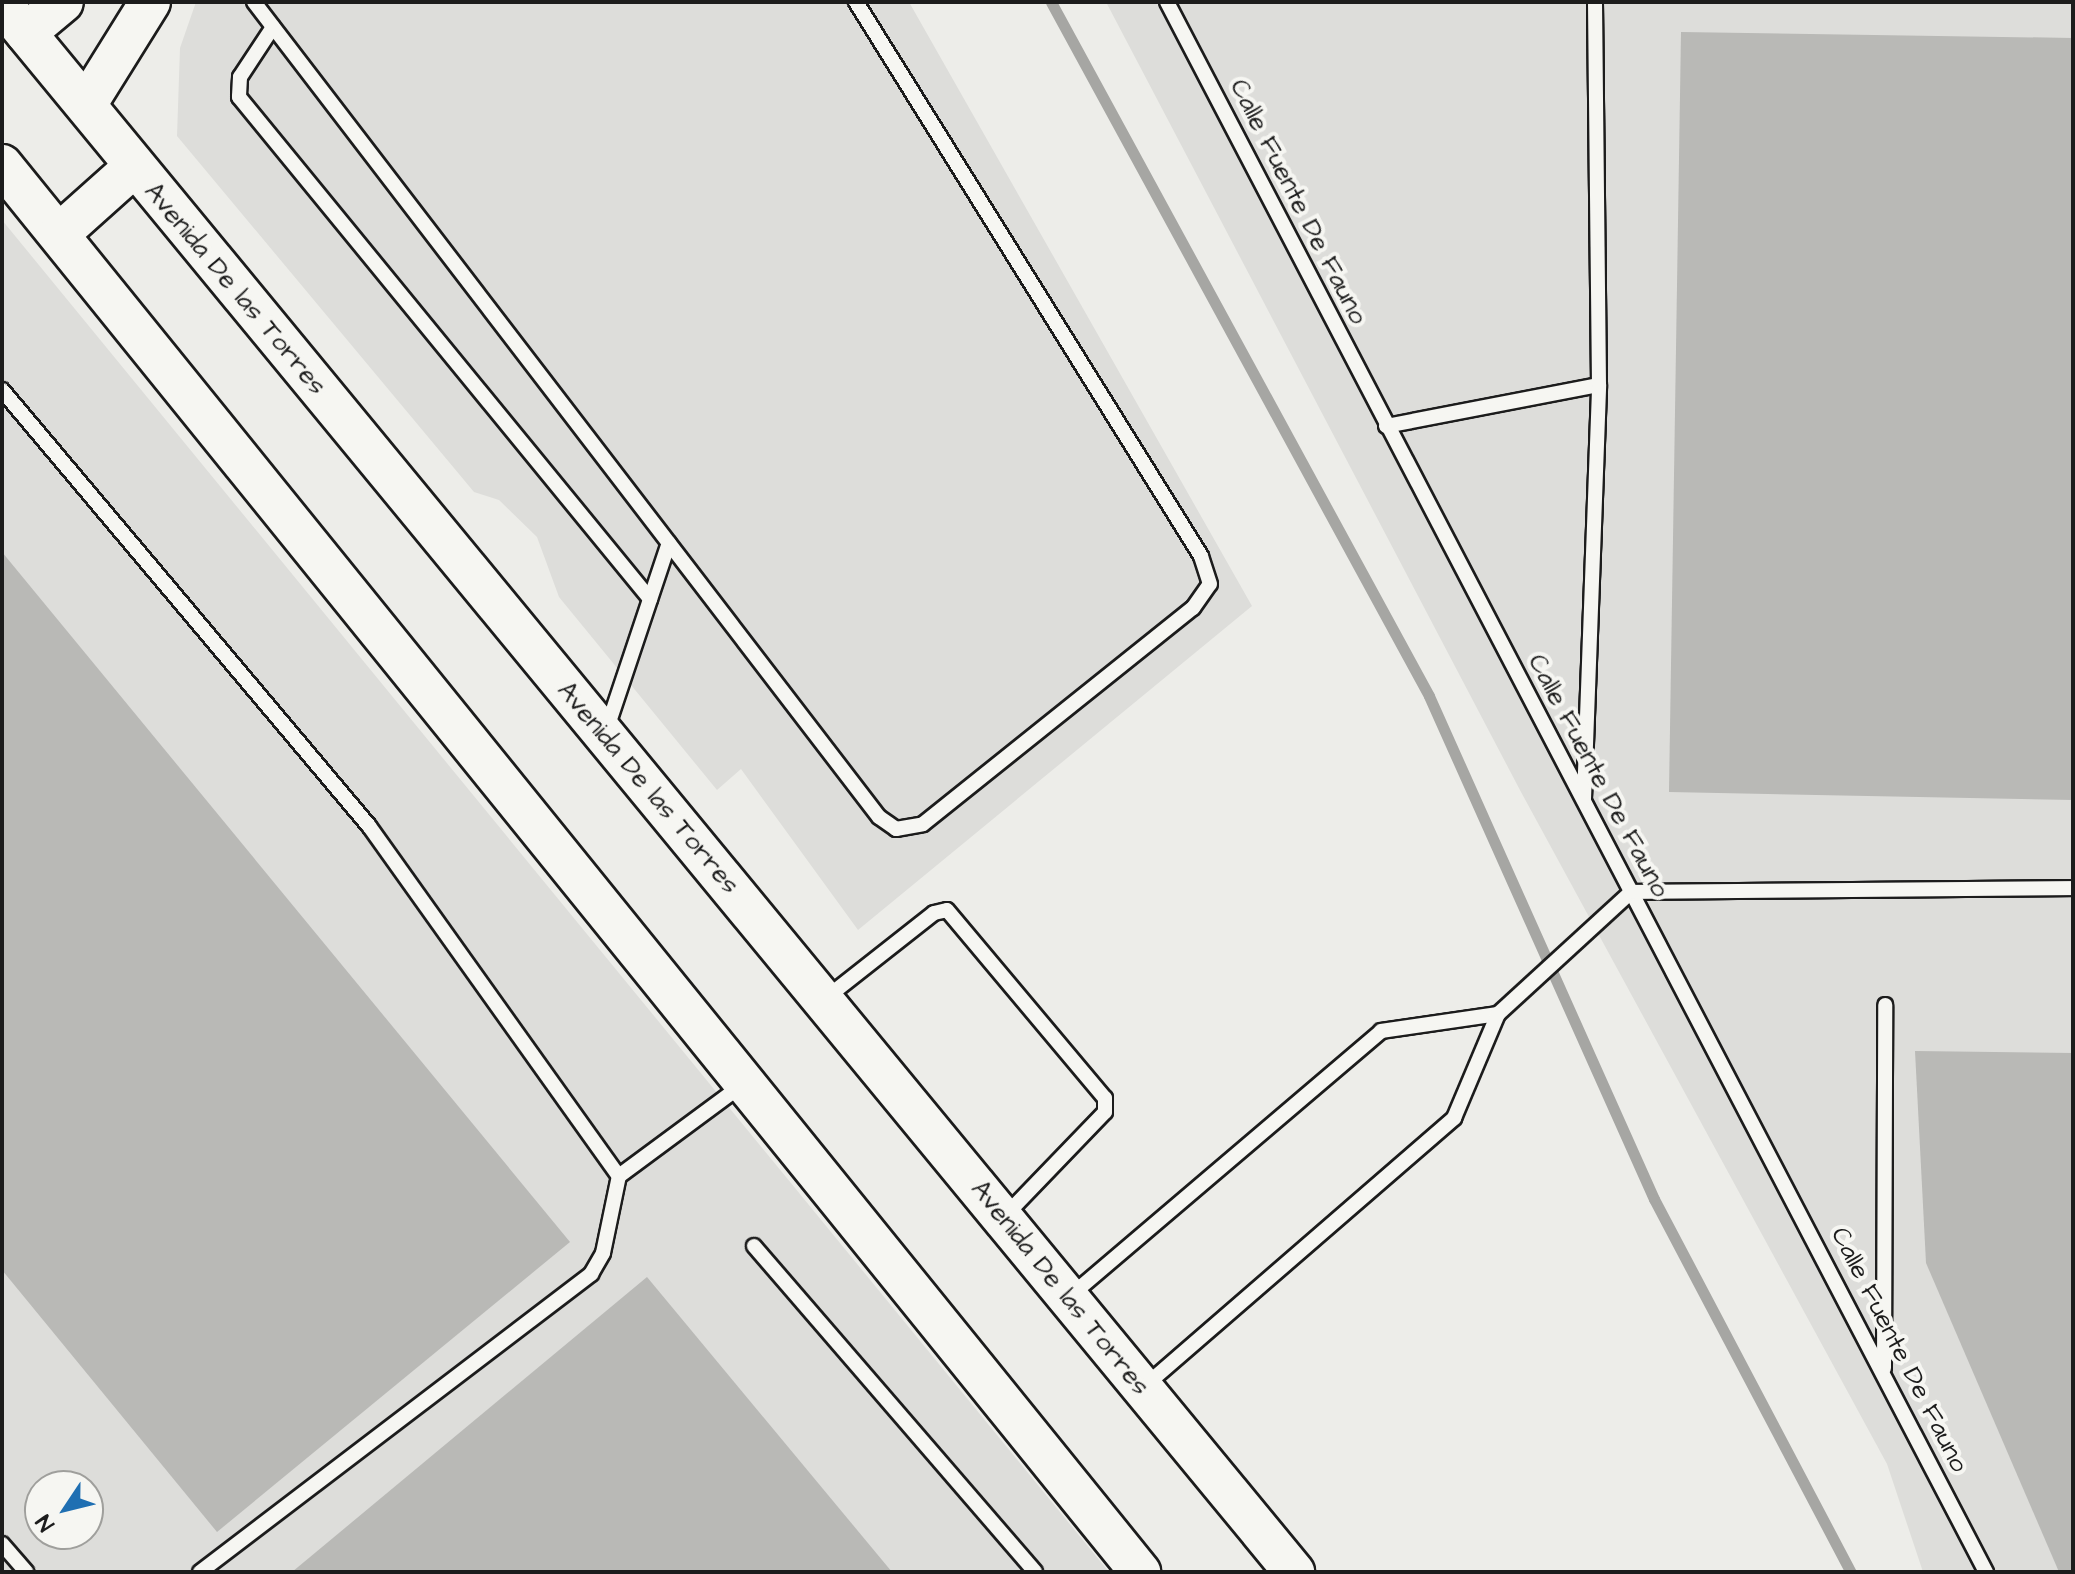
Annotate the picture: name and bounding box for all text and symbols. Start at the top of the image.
street label: Calle Fuente De Fauno [1223,74,1373,330]
street label: Avenida De las Torres [137,177,333,401]
street label: Calle Fuente De Fauno [1521,649,1675,903]
street label: Avenida De las Torres [550,676,746,900]
street label: Avenida De las Torres [964,1174,1156,1402]
street label: Calle Fuente De Fauno [1824,1222,1974,1478]
north arrow [24,1470,104,1550]
text: N [29,1508,62,1537]

